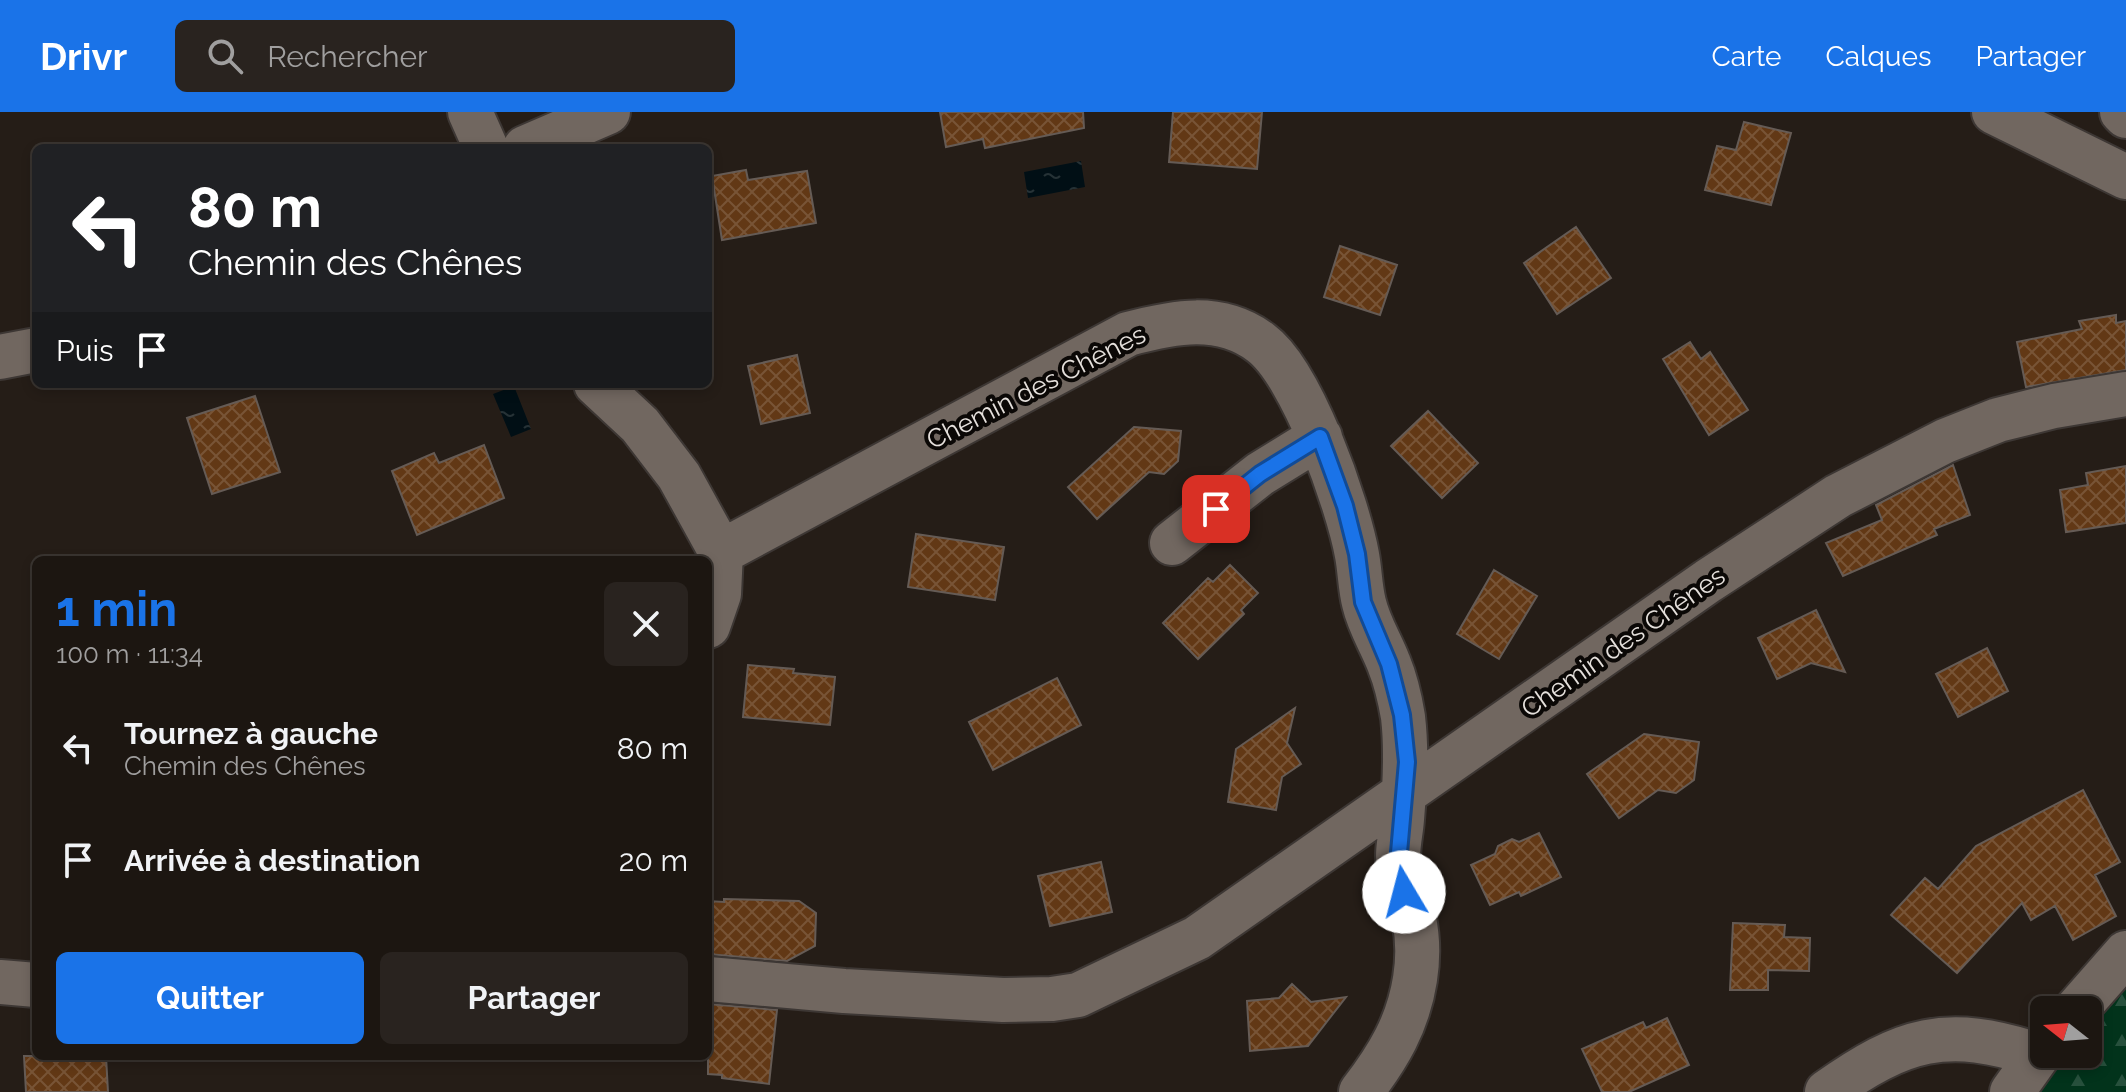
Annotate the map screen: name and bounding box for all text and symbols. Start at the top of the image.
search box [175,20,735,92]
text: Drivr [40,34,127,79]
icon: search [203,34,247,78]
text: Rechercher [267,39,428,74]
text: Carte [1712,40,1781,73]
text: Calques [1825,40,1931,73]
text: Partager [1975,40,2086,73]
text: 80 m [188,174,322,240]
icon: left [56,176,160,280]
text: Chemin des Chênes [188,241,522,283]
street label: Chemin des Chênes [922,319,1150,455]
icon: arrive [130,328,174,372]
text: Puis [56,333,114,368]
pin [1182,475,1250,543]
icon: arrive [1194,487,1238,531]
street label: Chemin des Chênes [1515,560,1731,724]
text: 1 min [56,581,177,637]
button: close [604,582,688,666]
text: 100 m · 11:34 [56,639,203,669]
text: Tournez à gauche [124,716,378,751]
icon: left [56,726,100,770]
text: 80 m [617,731,688,766]
text: Chemin des Chênes [124,751,365,781]
icon: arrive [56,838,100,882]
text: Arrivée à destination [124,843,420,878]
text: 20 m [619,843,688,878]
position arrow [1362,850,1446,934]
button: Quitter [56,952,364,1044]
button: Partager [380,952,688,1044]
north arrow [2030,996,2102,1068]
map controls [2030,996,2102,1068]

